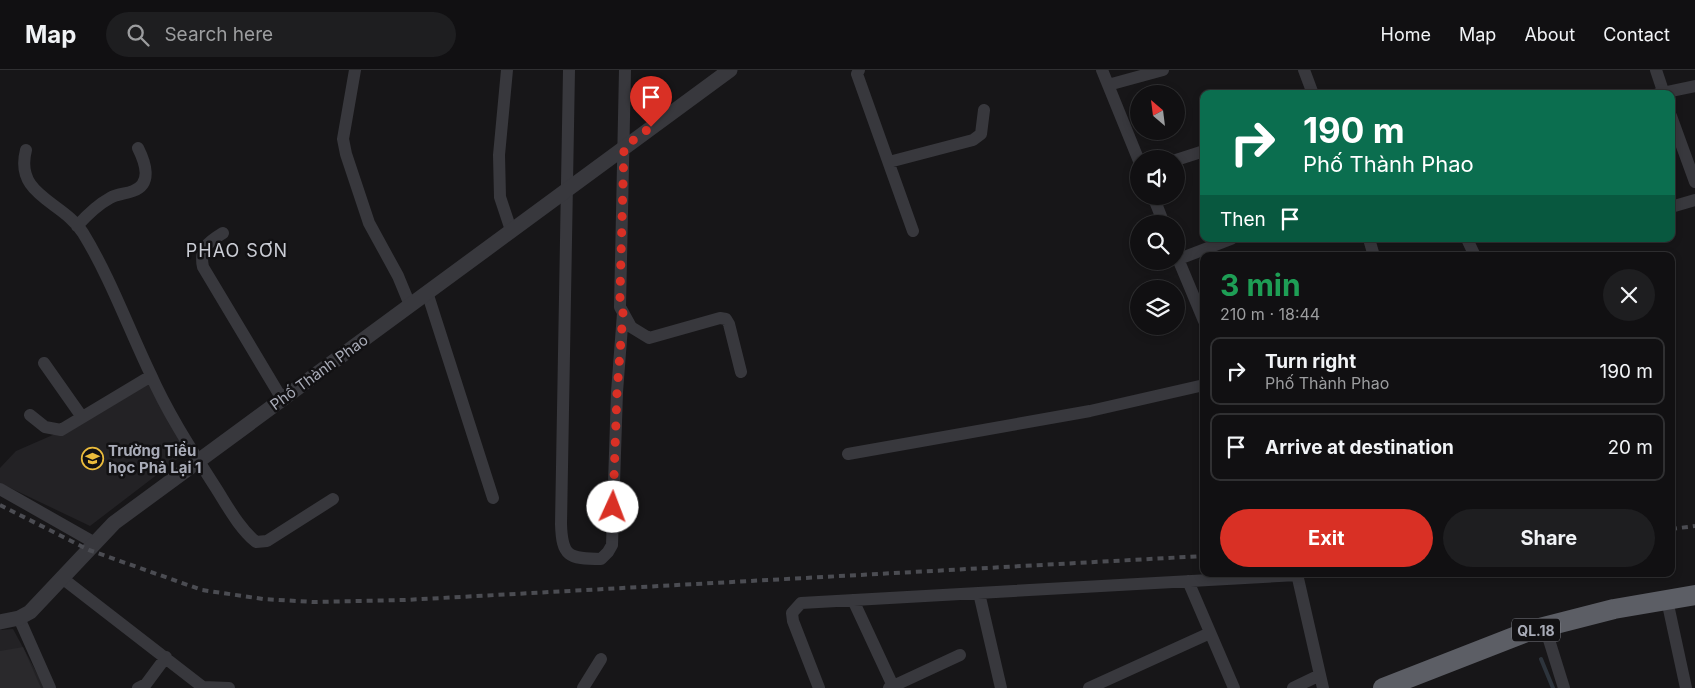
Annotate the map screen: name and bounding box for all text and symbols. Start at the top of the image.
search box [106,12,456,57]
text: Map [25,20,76,49]
icon: search [124,21,152,49]
text: Search here [164,23,273,46]
text: Home [1381,24,1431,45]
text: Map [1459,24,1496,45]
text: About [1524,24,1575,45]
text: Contact [1603,24,1670,45]
pin [630,76,672,127]
icon: arrive [637,83,665,111]
north arrow [1130,85,1185,140]
map controls [1130,85,1185,335]
text: 190 m [1303,109,1405,151]
icon: right [1220,110,1285,175]
button: sound [1130,150,1185,205]
text: Phố Thành Phao [1303,151,1474,177]
icon: arrive [1276,205,1304,233]
text: Then [1220,208,1266,231]
button: search [1130,215,1185,270]
district label: PHAO SƠN [186,240,288,261]
text: 3 min [1220,267,1301,303]
button: close [1603,269,1655,321]
button: layers [1130,280,1185,335]
text: 210 m · 18:44 [1220,304,1320,324]
street label: Phố Thành Phao [266,330,372,414]
text: Turn right [1265,350,1356,373]
icon: right [1222,357,1250,385]
text: 190 m [1600,360,1653,383]
text: Phố Thành Phao [1265,373,1389,393]
icon: arrive [1222,433,1250,461]
text: Arrive at destination [1265,436,1454,459]
text: 20 m [1607,436,1653,459]
place label: Trường Tiểu học Phả Lại 1 [108,441,202,477]
school or university icon: Trường Tiểu học Phả Lại 1 [80,447,104,471]
position arrow [586,480,638,532]
button: Exit [1220,509,1433,567]
button: Share [1443,509,1655,567]
road number: QL.18 [1512,618,1560,642]

